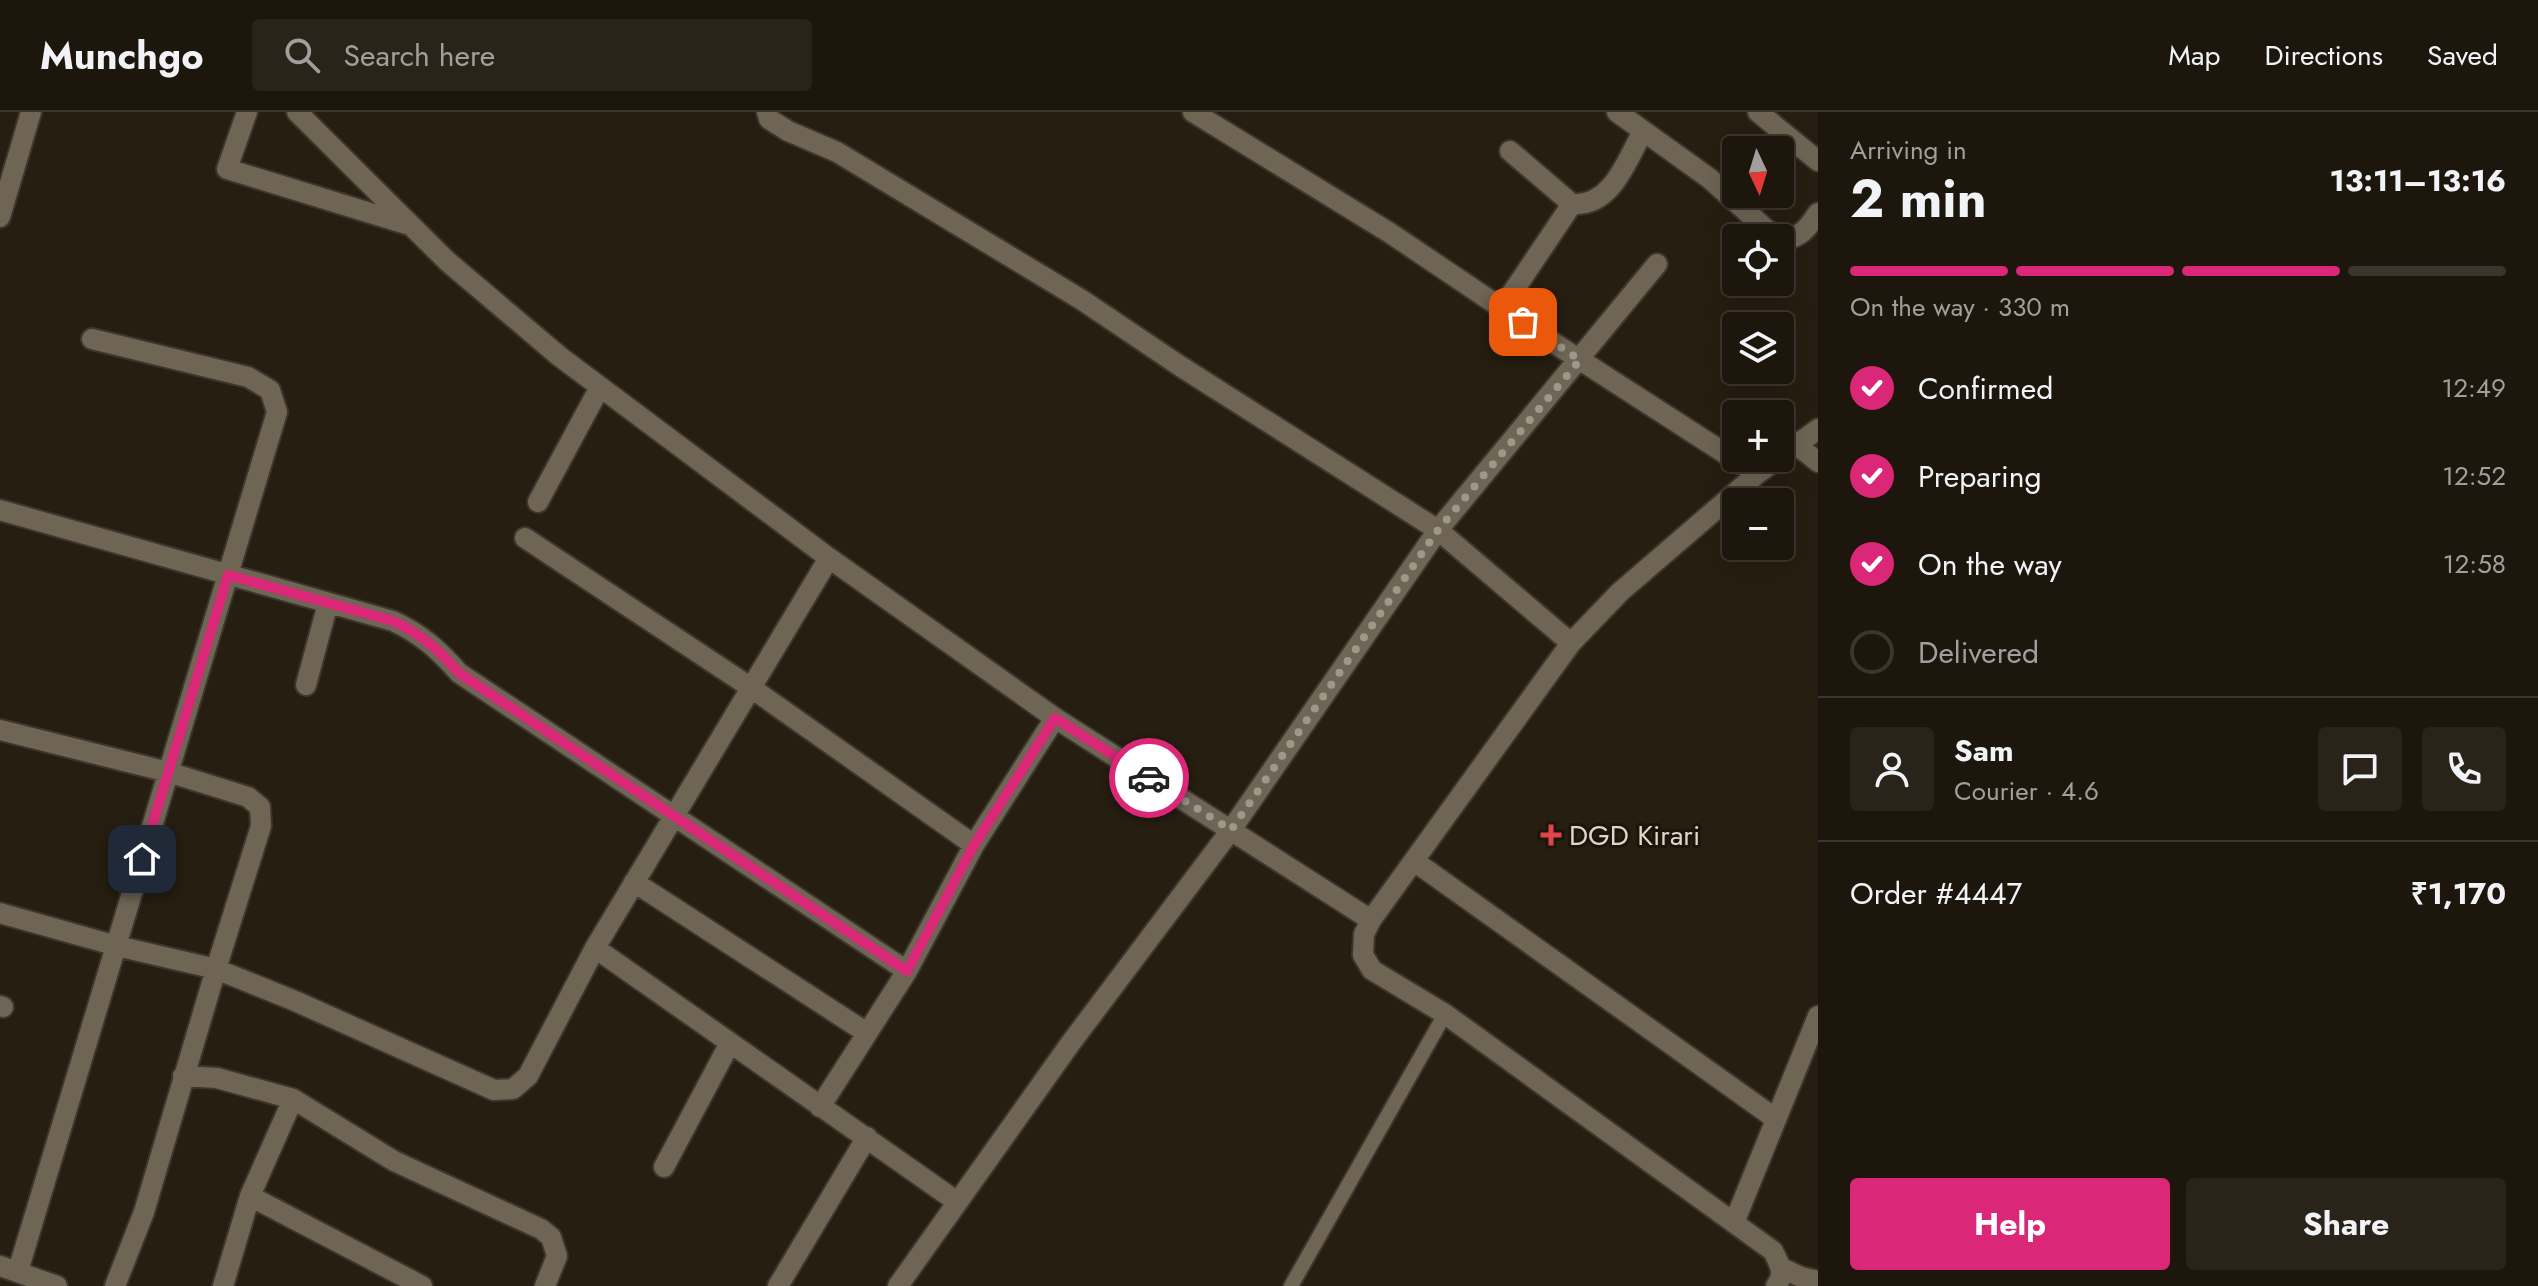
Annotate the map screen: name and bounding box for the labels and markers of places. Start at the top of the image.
pin [1489,288,1557,356]
place label: DGD Kirari [1569,815,1700,856]
marker: DGD Kirari [1540,824,1562,846]
pin [108,825,176,893]

